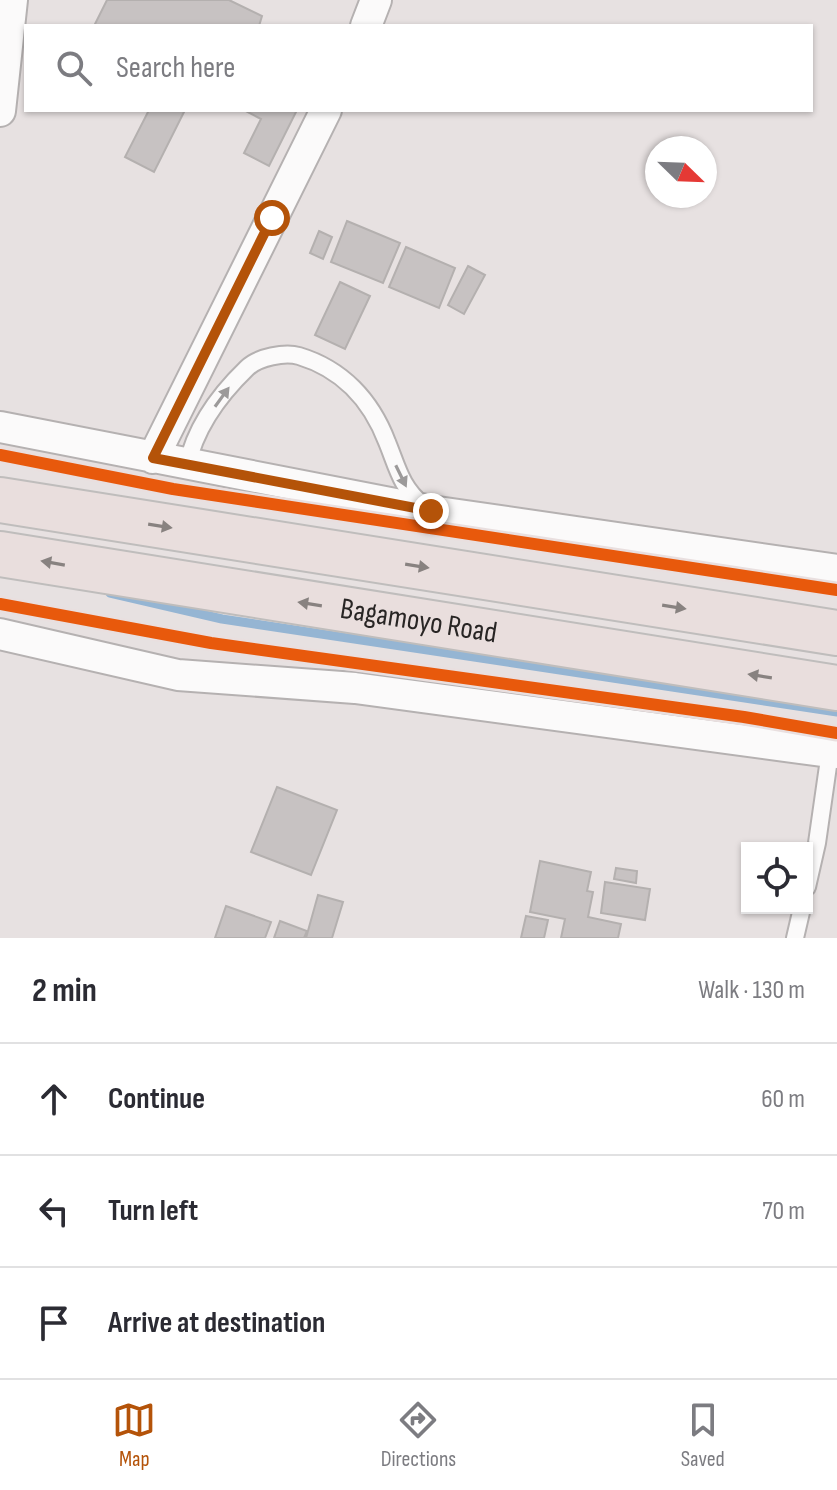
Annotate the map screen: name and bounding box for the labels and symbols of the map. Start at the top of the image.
north arrow [645,136,717,208]
route start [254,200,290,236]
one-way arrow [214,386,229,407]
one-way arrow [394,465,408,488]
route end [413,493,449,529]
one-way arrow [148,520,173,532]
one-way arrow [40,556,65,568]
one-way arrow [405,560,430,573]
street label: Bagamoyo Road [338,591,500,651]
one-way arrow [297,597,322,610]
one-way arrow [661,601,686,614]
one-way arrow [747,669,772,681]

